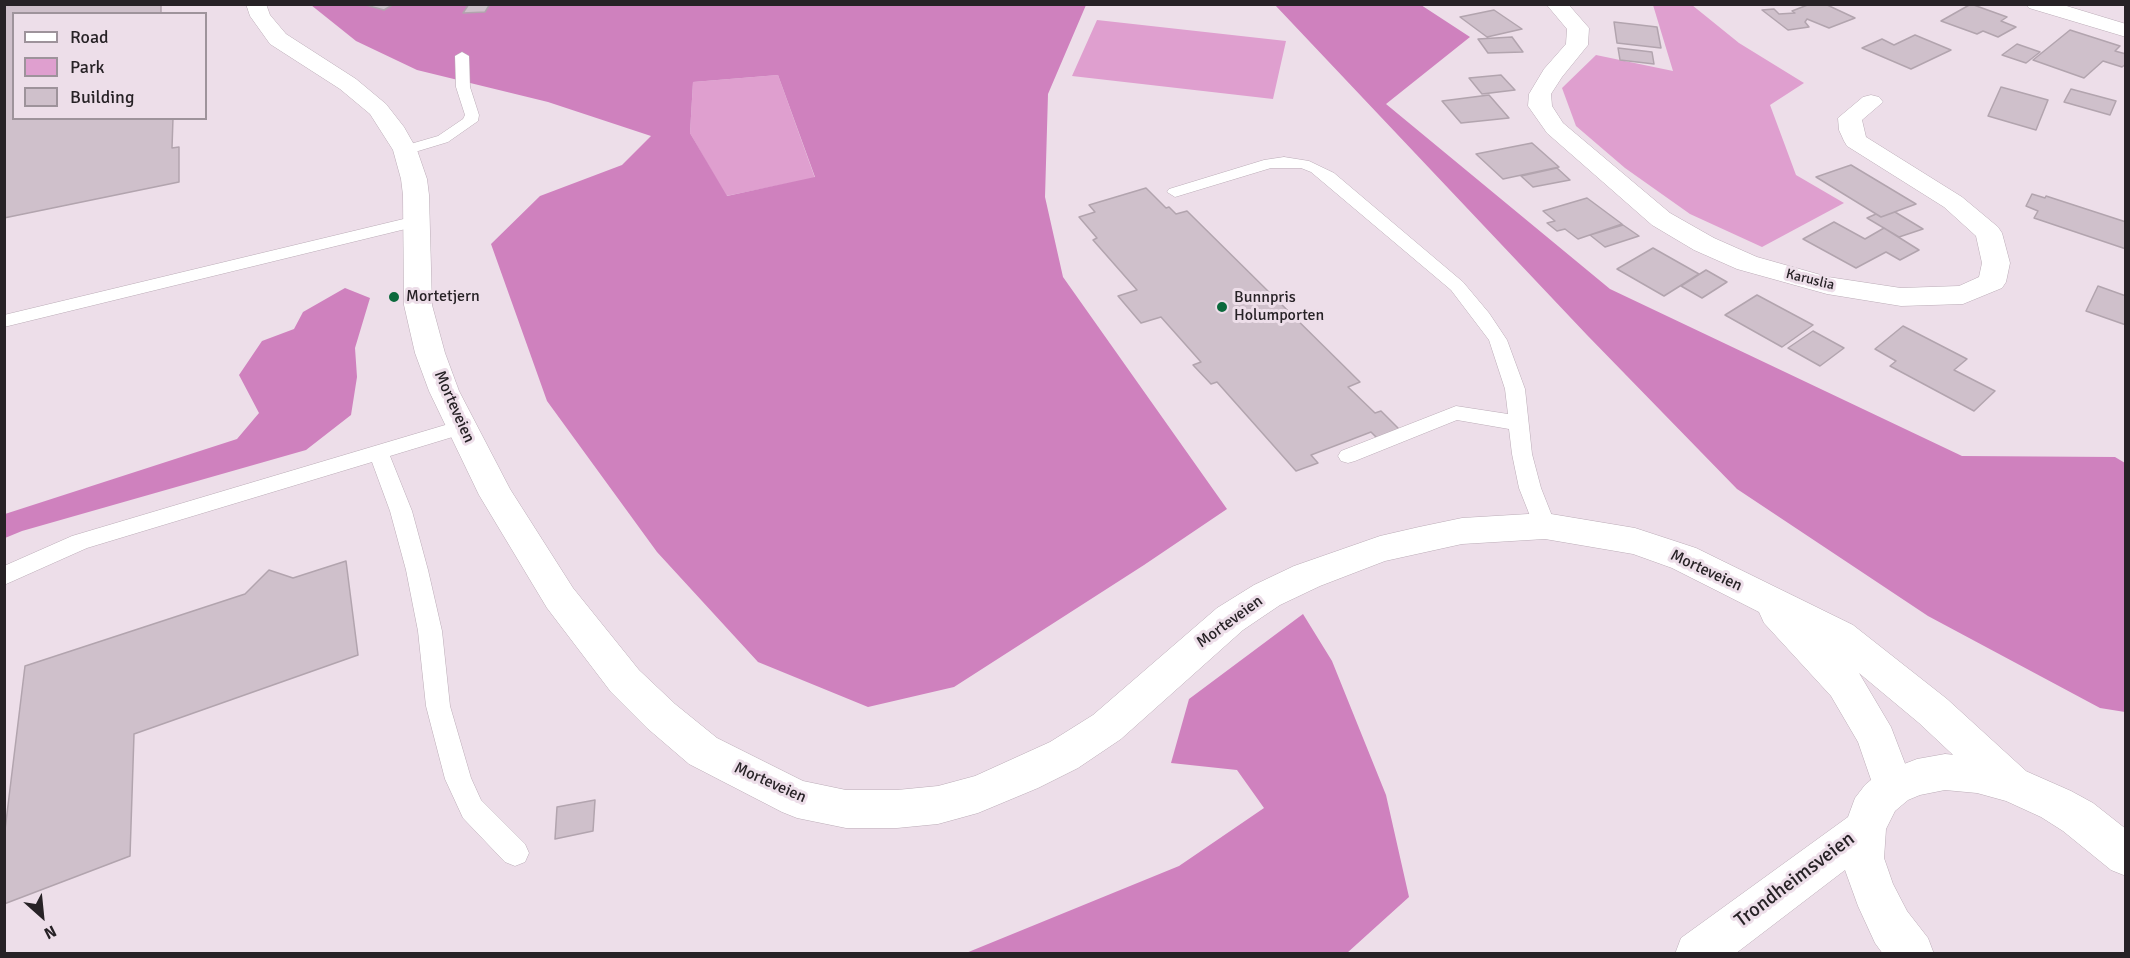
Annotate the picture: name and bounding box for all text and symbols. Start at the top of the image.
legend [12,12,207,120]
text: Road [70,26,109,48]
text: Park [70,56,105,78]
text: Building [70,86,134,108]
street label: Karuslia [1784,266,1836,294]
place label: Mortetjern [406,287,480,307]
place label: Bunnpris Holumporten [1234,288,1324,326]
marker: Mortetjern [387,290,401,304]
marker: Bunnpris Holumporten [1215,300,1229,314]
street label: Morteveien [430,368,478,446]
street label: Morteveien [1667,546,1745,596]
street label: Morteveien [1193,592,1267,652]
street label: Morteveien [731,759,809,807]
street label: Trondheimsveien [1730,827,1860,933]
north arrow [12,886,72,946]
text: N [41,921,60,943]

